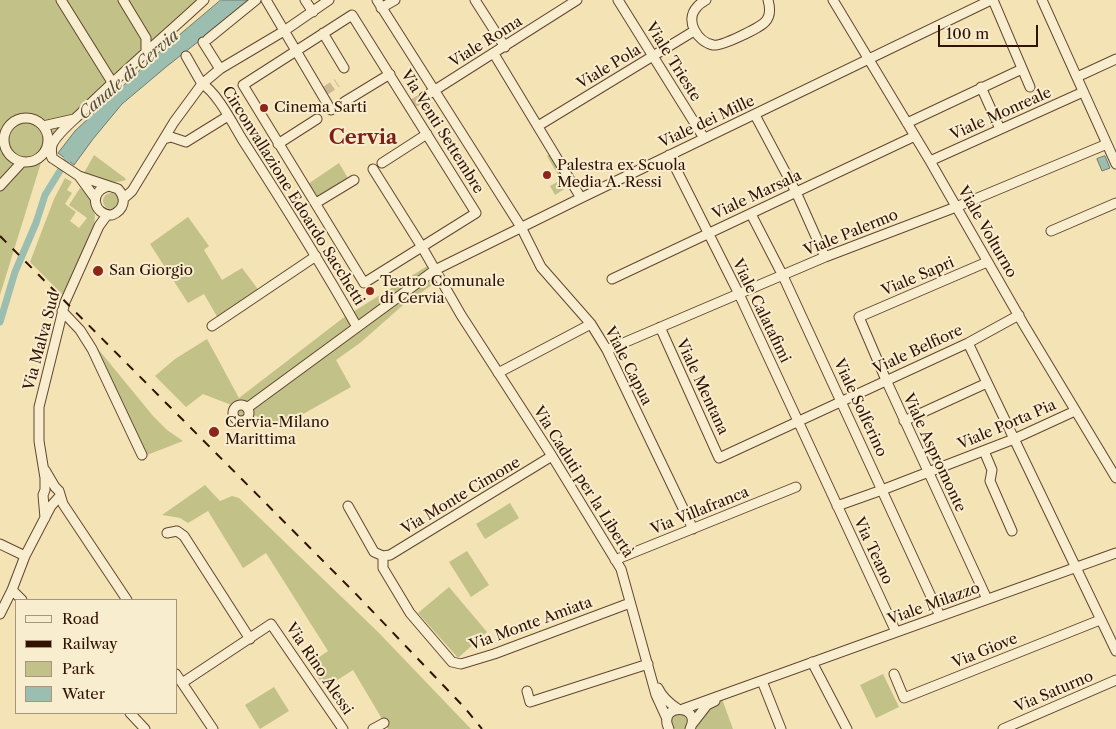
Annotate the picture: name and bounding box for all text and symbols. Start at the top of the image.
street label: Viale Roma [446,13,526,71]
scale bar [941,15,1041,47]
street label: Viale Trieste [642,19,704,105]
text: 100 m [946,24,989,43]
water label: Canale di Cervia [75,26,183,124]
street label: Viale Pola [574,41,644,93]
street label: Via Venti Settembre [397,67,487,197]
street label: Circonvallazione Edoardo Sacchetti [218,83,368,309]
street label: Viale Monreale [948,84,1054,144]
street label: Viale dei Mille [656,92,758,152]
place label: Cinema Sarti [274,99,367,117]
marker: Cinema Sarti [258,102,270,114]
district label: Cervia [329,126,397,150]
place label: Palestra ex Scuola Media A. Ressi [557,157,686,192]
street label: Viale Marsala [710,167,804,223]
marker: Palestra ex Scuola Media A. Ressi [541,169,553,181]
street label: Viale Volturno [954,183,1020,281]
street label: Viale Palermo [801,206,901,260]
street label: Viale Sapri [879,254,957,300]
street label: Viale Calatafimi [728,256,794,366]
place label: San Giorgio [109,262,193,280]
marker: San Giorgio [91,264,105,278]
place label: Teatro Comunale di Cervia [380,273,505,308]
marker: Teatro Comunale di Cervia [364,285,376,297]
street label: Via Malva Sud [20,290,64,392]
street label: Viale Belfiore [870,321,966,379]
street label: Viale Capua [600,324,656,408]
street label: Viale Mentana [672,336,732,438]
street label: Viale Solferino [829,356,891,460]
street label: Viale Aspromonte [899,391,969,515]
street label: Viale Porta Pia [955,396,1059,454]
street label: Via Caduti per la Libertà [529,403,637,561]
place label: Cervia-Milano Marittima [225,414,329,449]
marker: Cervia-Milano Marittima [207,425,221,439]
street label: Via Monte Cimone [398,453,524,539]
street label: Via Villafranca [648,483,752,539]
street label: Via Teano [850,515,896,587]
street label: Viale Milazzo [885,579,983,629]
street label: Via Monte Amiata [467,593,595,655]
legend [15,599,178,714]
text: Road [62,609,99,628]
street label: Via Rino Alessi [282,620,356,718]
street label: Via Giove [950,630,1020,672]
text: Railway [62,634,118,653]
text: Park [62,659,95,678]
street label: Via Saturno [1012,667,1096,717]
text: Water [62,684,105,703]

